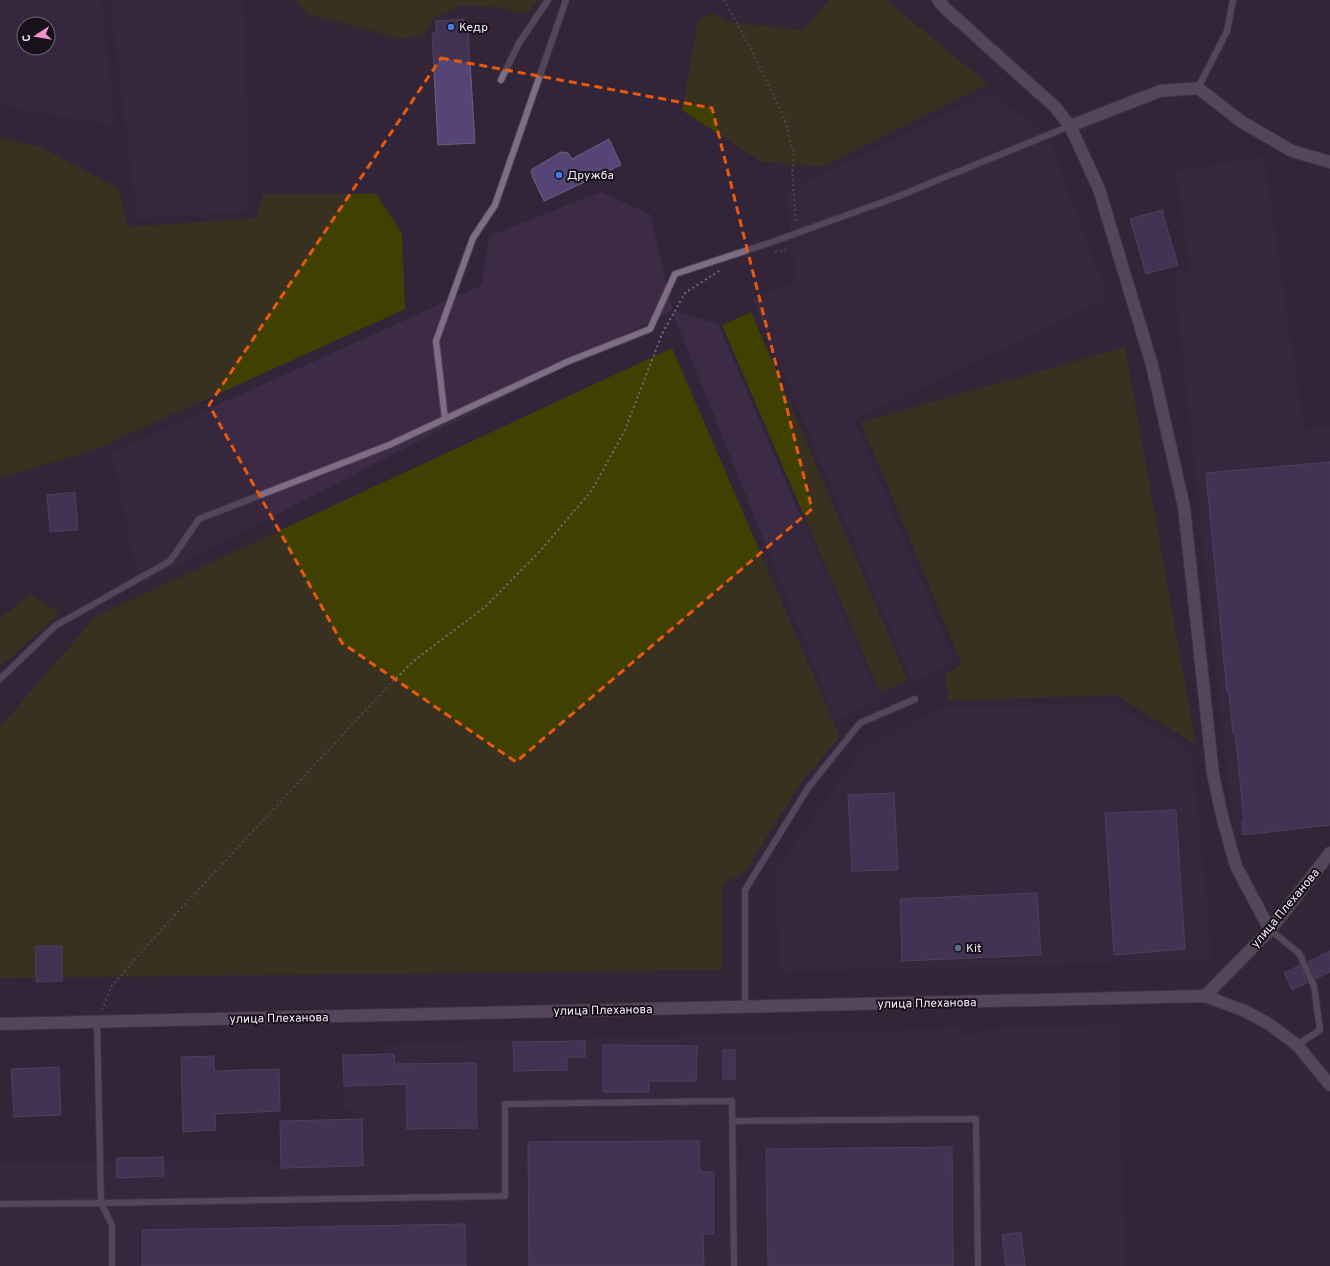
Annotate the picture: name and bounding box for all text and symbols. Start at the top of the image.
north arrow [16,16,56,56]
place label: Кедр [459,20,488,36]
marker: Кедр [446,22,456,32]
text: С [20,33,35,43]
place label: Дружба [567,168,614,184]
marker: Дружба [554,170,564,180]
street label: улица Плеханова [1248,866,1324,952]
place label: Kit [966,941,982,957]
marker: Kit [953,943,963,953]
street label: улица Плеханова [877,995,977,1013]
street label: улица Плеханова [553,1002,653,1020]
street label: улица Плеханова [229,1010,329,1028]

